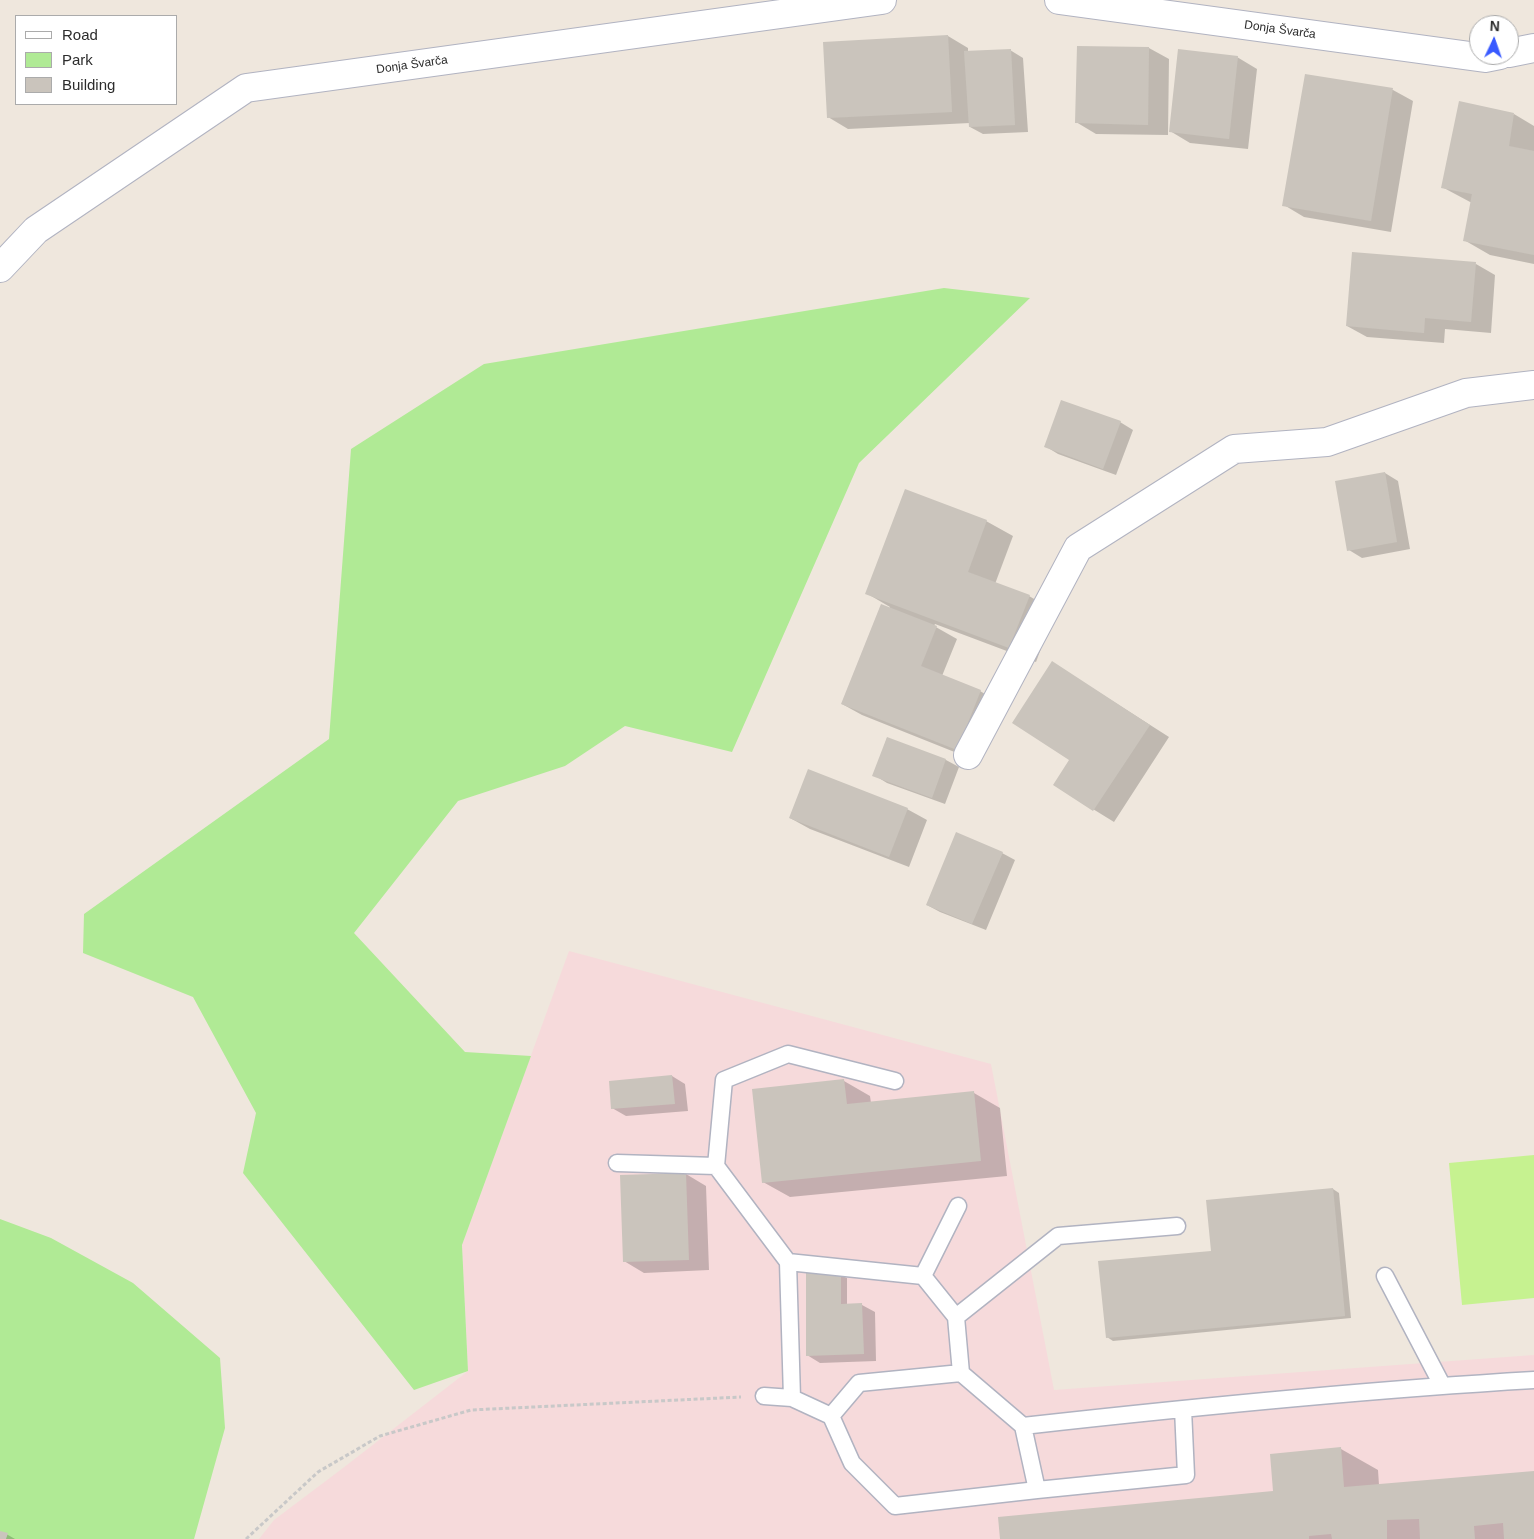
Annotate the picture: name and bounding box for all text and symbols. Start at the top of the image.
legend [15,15,178,105]
north arrow [1469,15,1519,65]
street label: Donja Švarča [1243,18,1317,42]
text: N [1489,18,1500,34]
text: Road [62,26,98,43]
text: Park [62,51,93,68]
street label: Donja Švarča [375,53,449,77]
text: Building [62,76,115,93]

